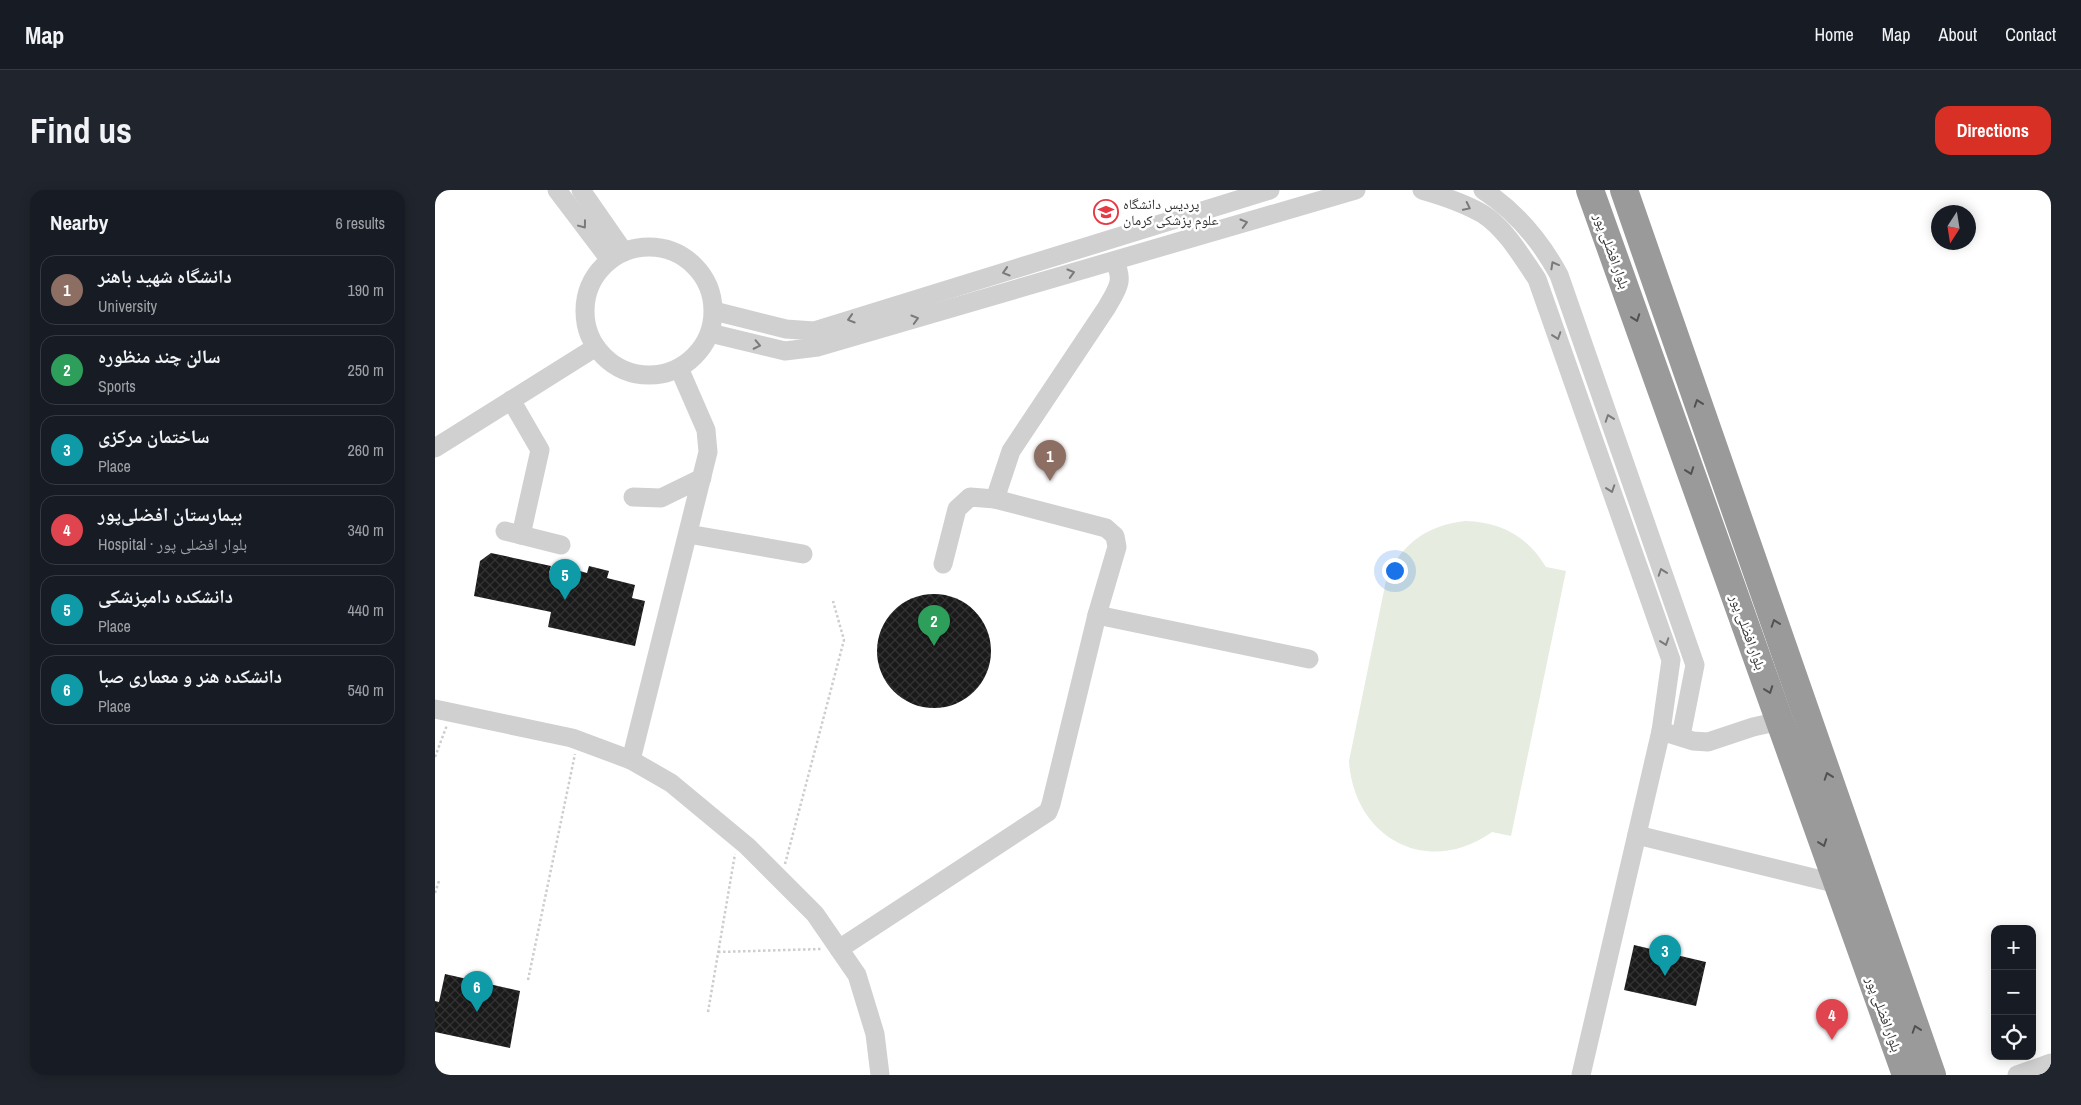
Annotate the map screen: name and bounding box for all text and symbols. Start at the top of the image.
text: Map [25,19,64,51]
text: Home [1814,22,1854,47]
text: Map [1882,22,1911,47]
text: About [1939,22,1977,47]
text: Contact [2005,22,2056,47]
button: Directions [1935,106,2051,155]
text: Find us [30,107,132,154]
place label: پردیس دانشگاه علوم پزشکی کرمان [1123,195,1219,230]
school or university icon: پردیس دانشگاه علوم پزشکی کرمان [1093,199,1119,225]
one-way arrow [1462,201,1471,211]
north arrow [1931,205,1976,250]
text: Nearby [50,208,108,237]
street label: بلوار افضلی پور [1590,210,1634,291]
text: 6 results [335,212,385,234]
one-way arrow [1239,218,1247,228]
one-way arrow [578,219,586,228]
one-way arrow [1550,262,1560,271]
text: دانشگاه شهید باهنر [98,263,232,289]
one-way arrow [1002,266,1011,276]
one-way arrow [1066,269,1074,279]
text: 1 [63,279,71,301]
text: 190 m [348,279,384,301]
text: University [98,295,157,317]
one-way arrow [847,314,855,324]
one-way arrow [911,314,919,325]
one-way arrow [1630,314,1640,322]
one-way arrow [1552,331,1562,340]
one-way arrow [753,339,762,350]
text: سالن چند منظوره [98,343,221,369]
text: 2 [63,359,71,381]
text: 250 m [348,359,384,381]
text: Sports [98,375,136,397]
one-way arrow [1694,400,1704,408]
one-way arrow [1605,414,1615,423]
text: ساختمان مرکزی [98,423,210,449]
text: 3 [63,439,71,461]
text: 260 m [348,439,384,461]
pin: 1 [1034,440,1066,481]
text: Place [98,455,131,477]
one-way arrow [1685,467,1695,475]
one-way arrow [1605,484,1615,493]
text: بیمارستان افضلی‌پور [98,501,242,527]
text: 4 [63,519,71,541]
text: 340 m [348,519,384,541]
text: Hospital · بلوار افضلی پور [98,533,247,555]
your location [1382,558,1408,584]
pin: 5 [549,559,581,600]
one-way arrow [1658,568,1668,576]
text: دانشکده دامپزشکی [98,583,233,609]
street label: بلوار افضلی پور [1726,591,1770,672]
text: 5 [63,599,71,621]
text: 440 m [348,599,384,621]
pin: 2 [918,605,950,646]
text: Place [98,615,131,637]
one-way arrow [1771,619,1781,628]
one-way arrow [1659,638,1669,646]
text: دانشکده هنر و معماری صبا [98,663,282,689]
text: 6 [63,679,71,701]
text: 540 m [348,679,384,701]
one-way arrow [1763,686,1773,694]
text: Place [98,695,131,717]
one-way arrow [1824,773,1834,781]
one-way arrow [1817,839,1827,847]
map controls [1991,925,2036,1060]
button: + [1991,925,2036,970]
pin: 3 [1649,935,1681,976]
button: − [1991,970,2036,1015]
pin: 6 [461,971,493,1012]
street label: بلوار افضلی پور [1862,973,1906,1054]
pin: 4 [1816,999,1848,1040]
button: locate [1991,1015,2036,1060]
one-way arrow [1912,1025,1922,1034]

